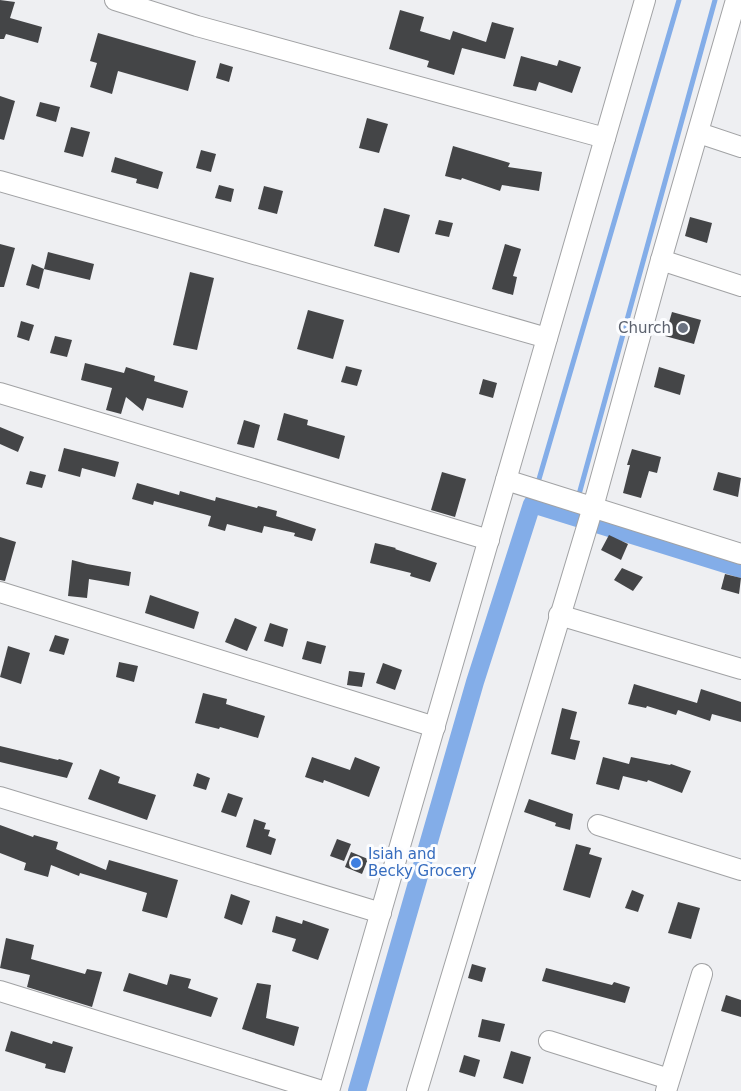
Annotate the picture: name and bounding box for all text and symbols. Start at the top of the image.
place label: Church [618,319,671,337]
marker: Church [676,321,690,335]
place label: Isiah and Becky Grocery [368,845,477,880]
marker: Isiah and Becky Grocery [349,856,363,870]

